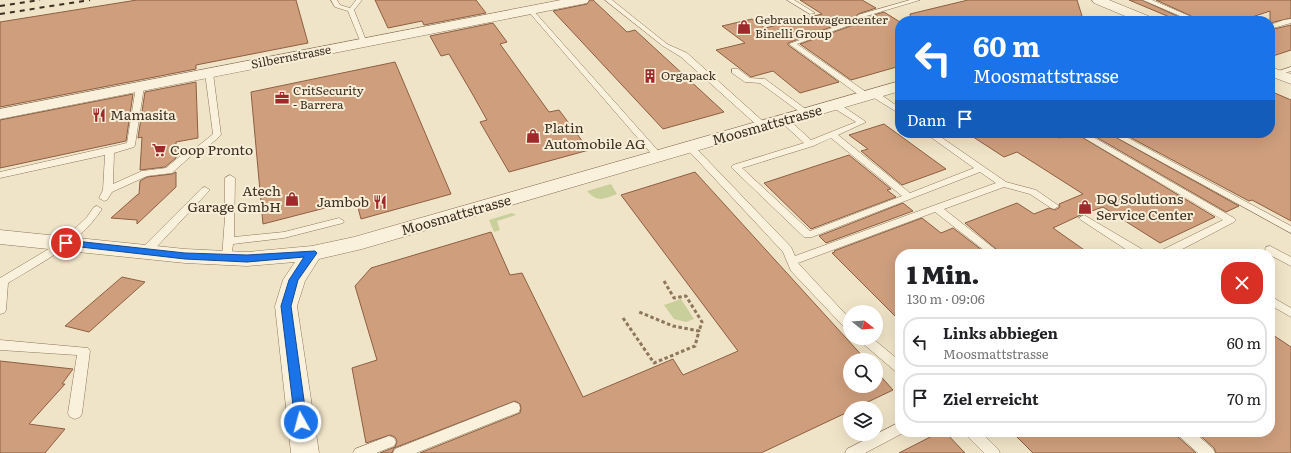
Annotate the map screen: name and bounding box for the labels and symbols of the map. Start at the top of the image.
place label: Gebrauchtwagencenter Binelli Group [755,10,888,42]
shop icon: Gebrauchtwagencenter Binelli Group [736,19,752,35]
street label: Silbernstrasse [249,39,332,73]
place label: Orgapack [661,66,716,84]
building icon: Orgapack [642,68,658,84]
place label: CritSecurity - Barrera [293,81,364,113]
office icon: CritSecurity - Barrera [274,90,290,106]
street label: Moosmattstrasse [709,99,824,149]
place label: Mamasita [110,104,176,124]
restaurant icon: Mamasita [91,107,107,123]
place label: Platin Automobile AG [544,117,646,153]
shop icon: Platin Automobile AG [525,128,541,144]
place label: Coop Pronto [170,139,253,159]
supermarket icon: Coop Pronto [151,142,167,158]
place label: Atech Garage GmbH [187,180,281,216]
place label: DQ Solutions Service Center [1096,188,1194,224]
street label: Moosmattstrasse [398,189,513,239]
shop icon: Atech Garage GmbH [284,191,300,207]
place label: Jambob [316,191,369,211]
restaurant icon: Jambob [372,194,388,210]
shop icon: DQ Solutions Service Center [1077,199,1093,215]
pin [49,226,83,260]
north arrow [843,305,883,345]
position arrow [280,401,322,443]

